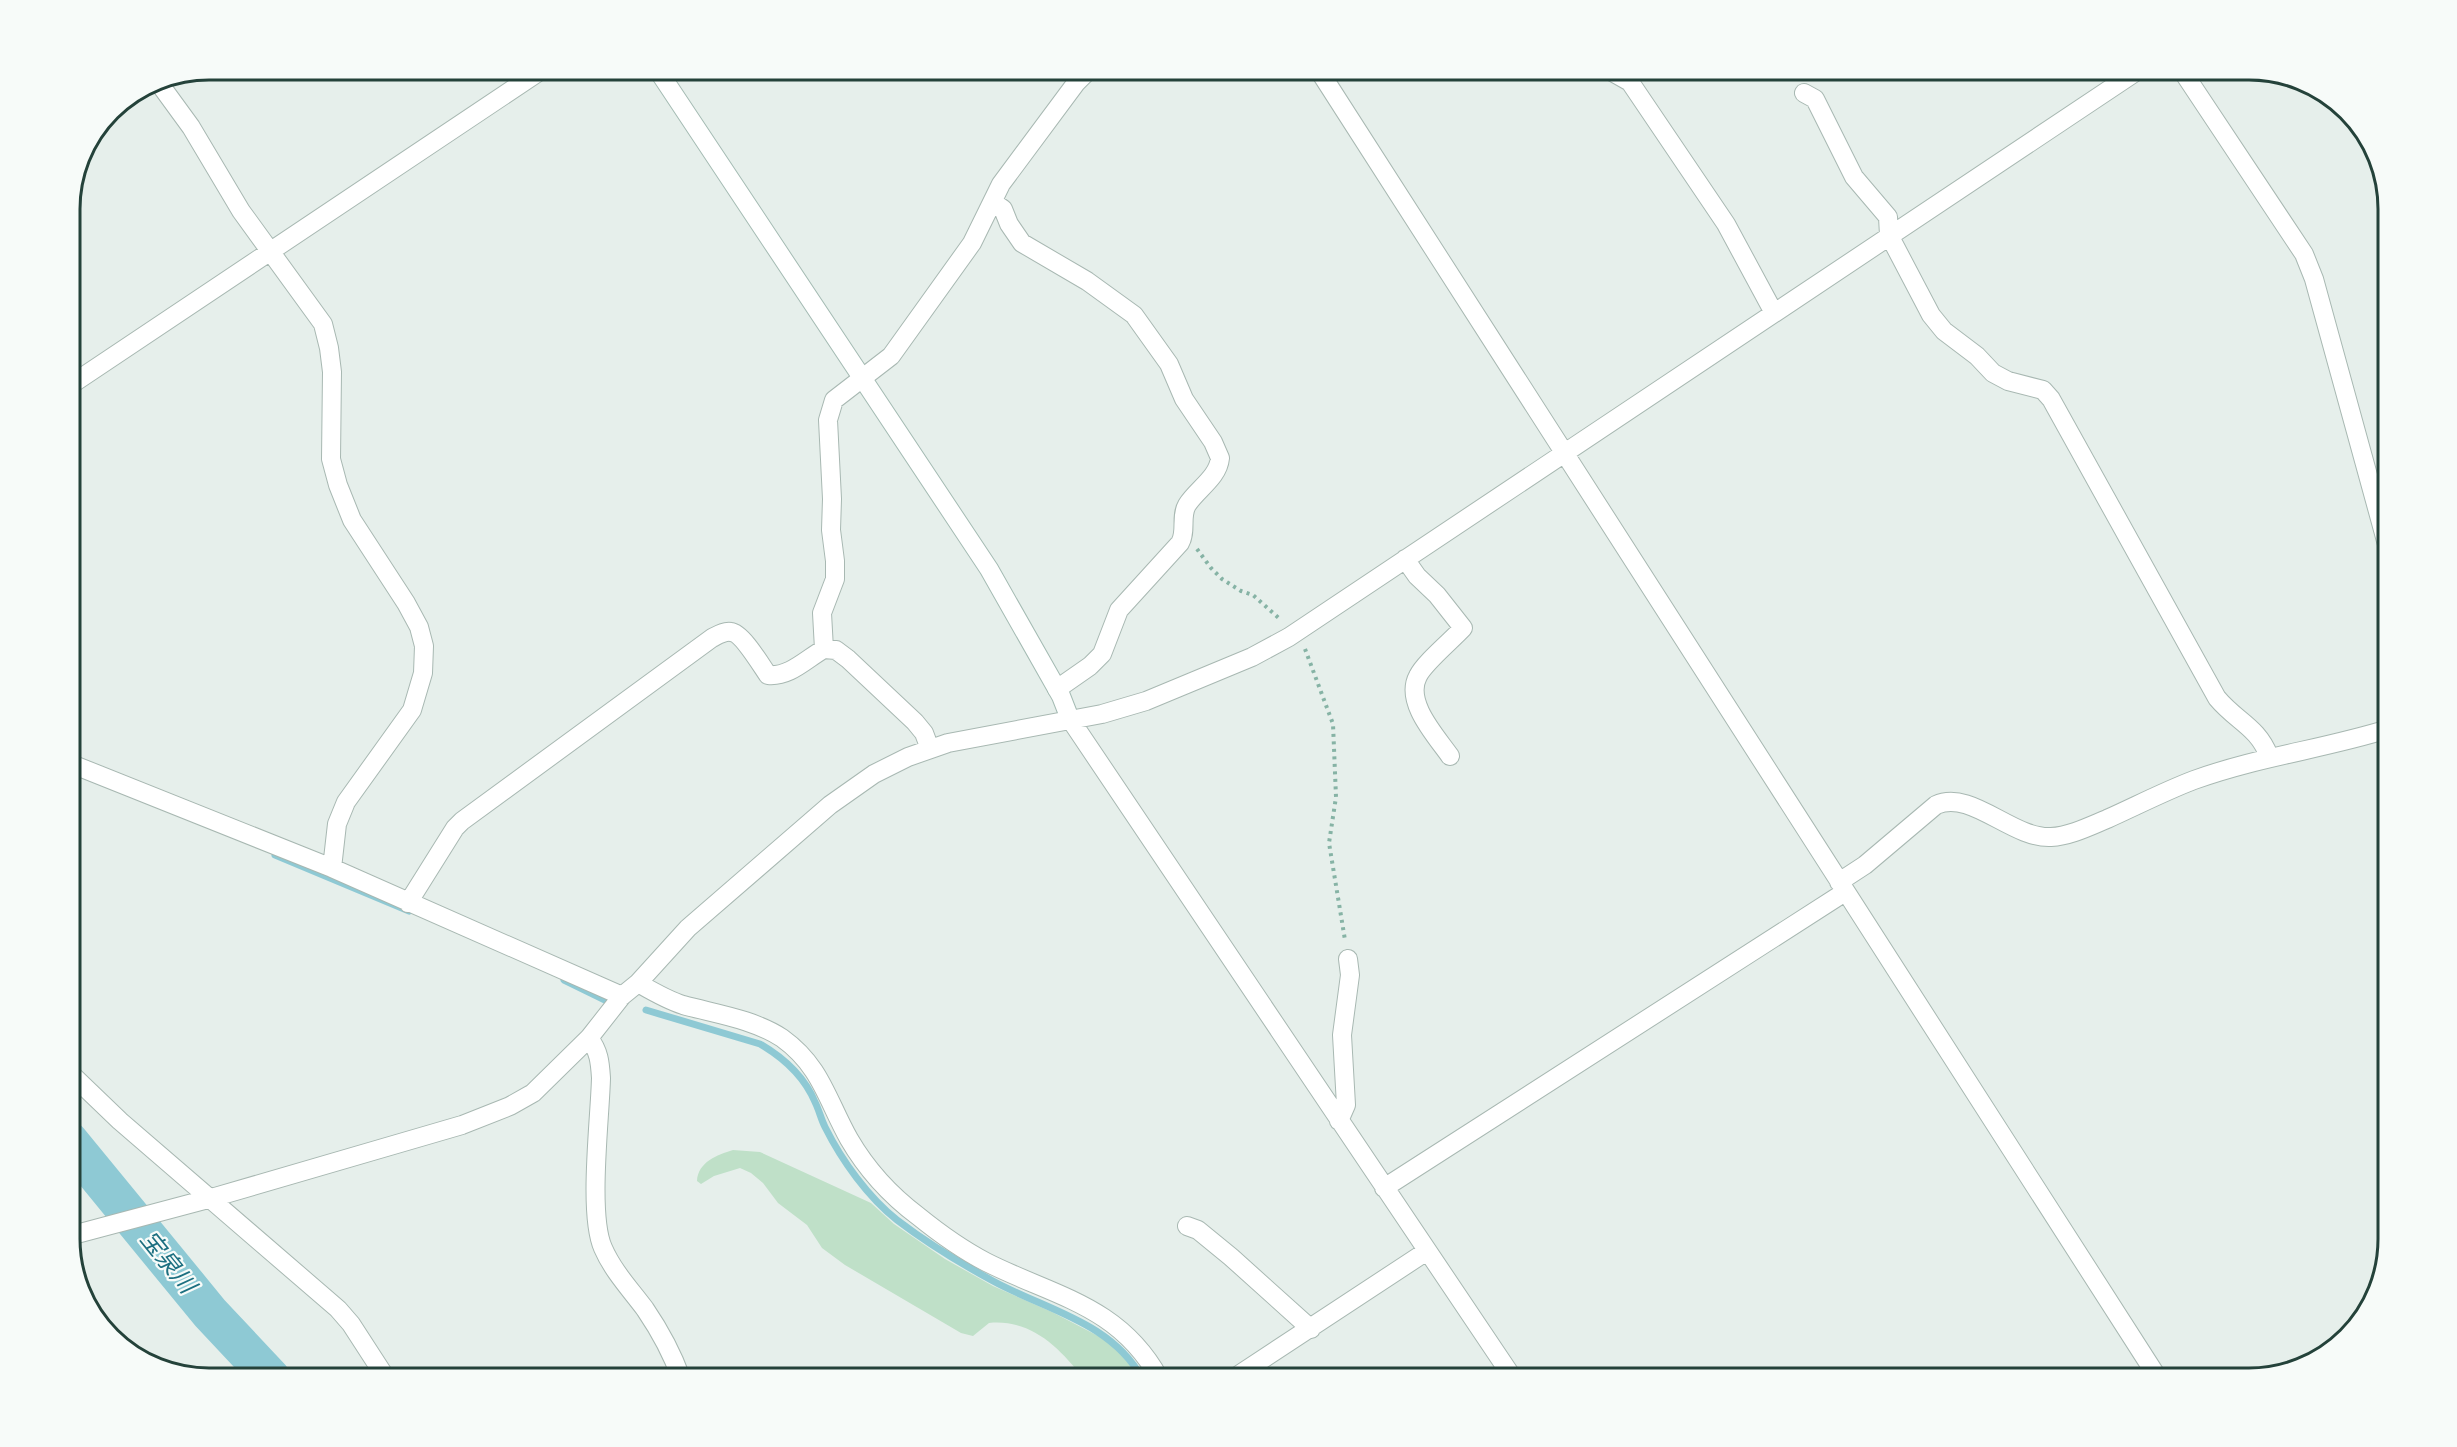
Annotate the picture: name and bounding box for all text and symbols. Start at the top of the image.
water label: 宝泉川 [132,1223,207,1303]

